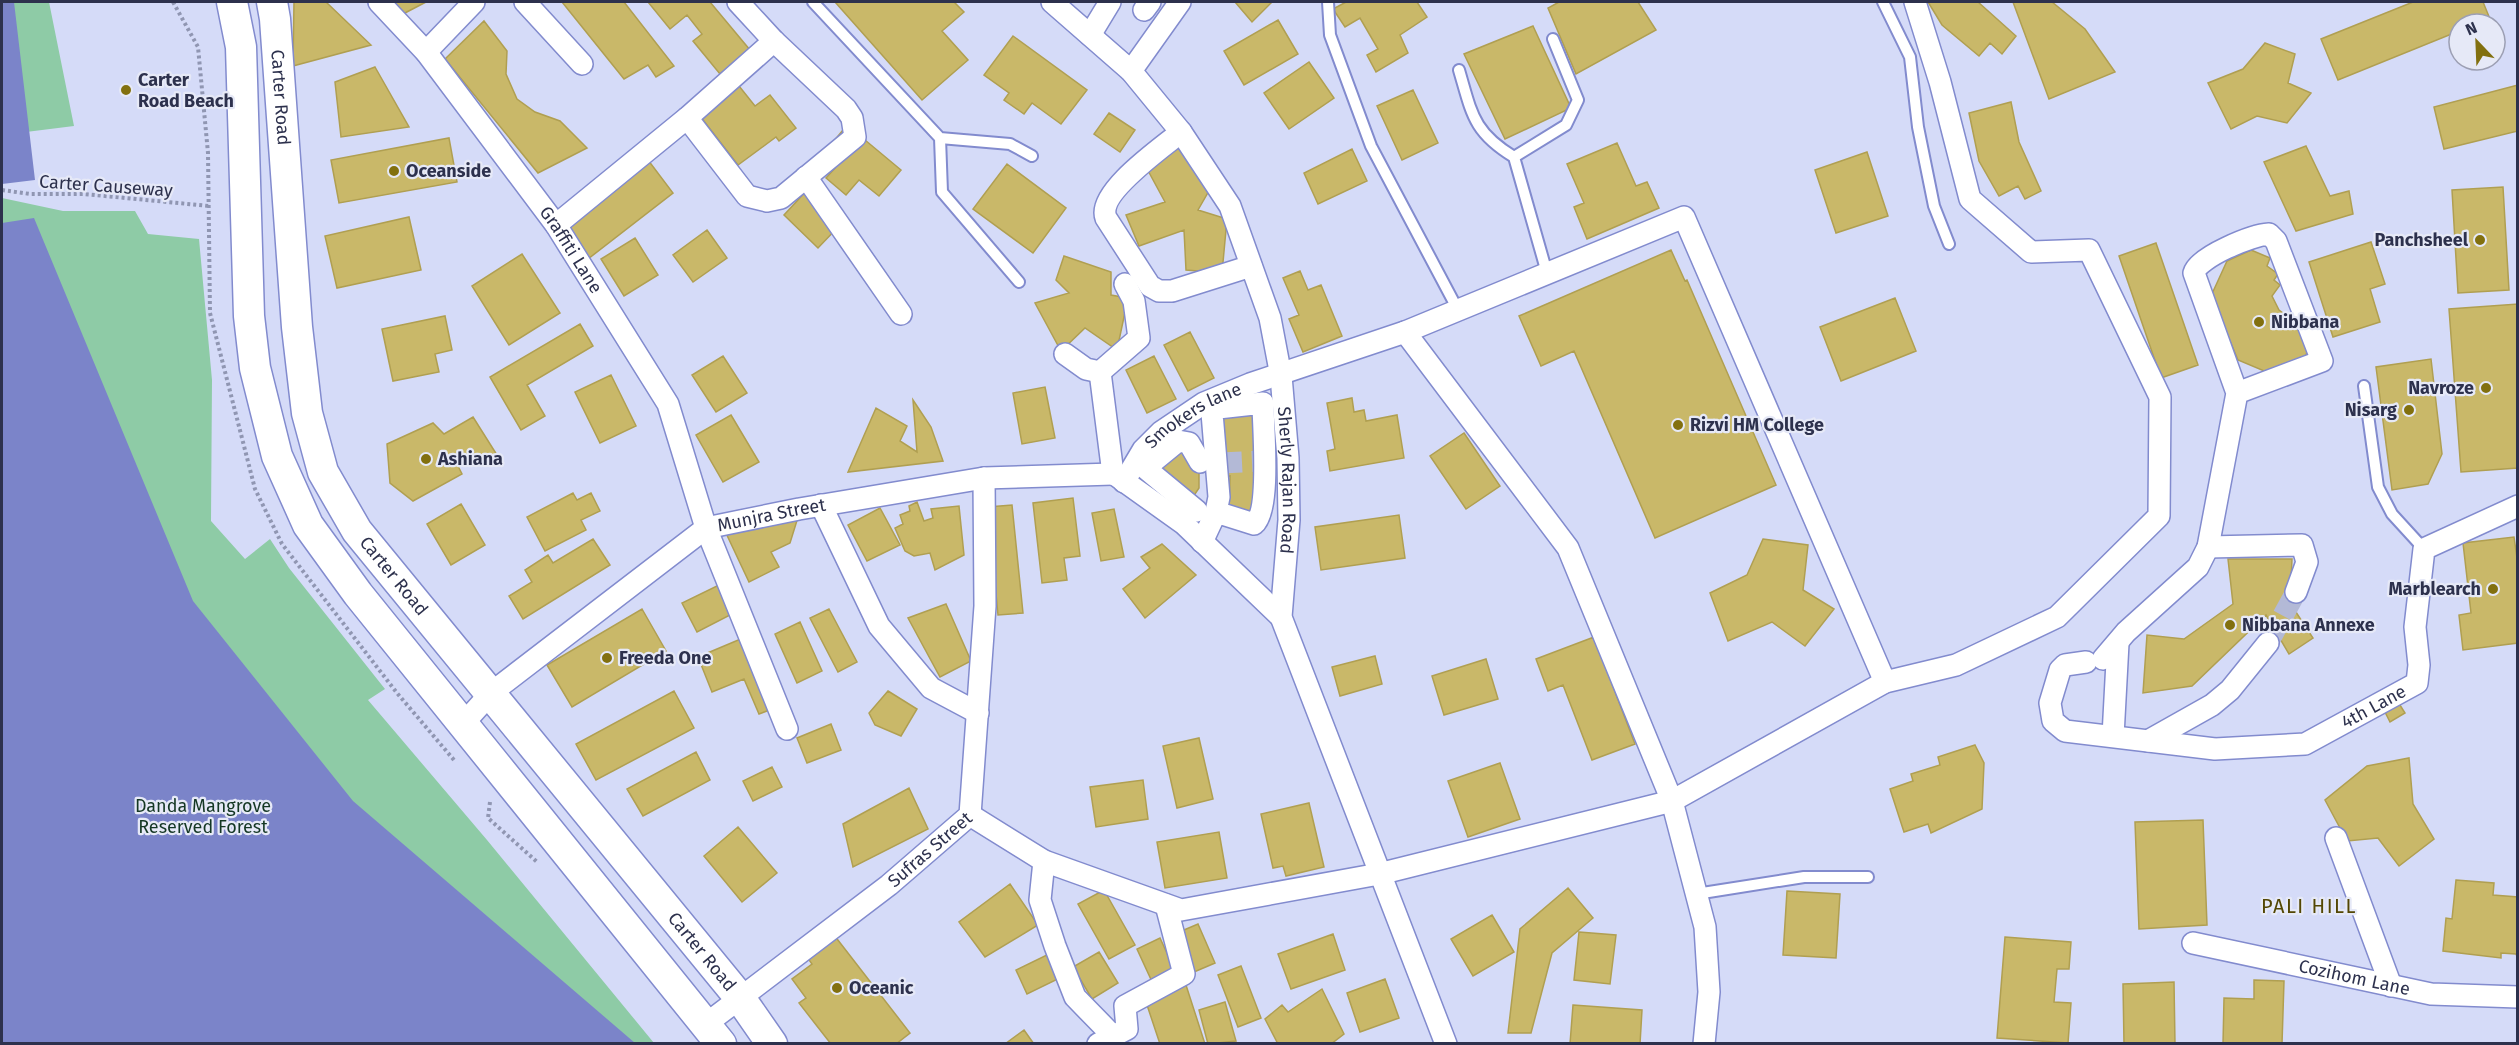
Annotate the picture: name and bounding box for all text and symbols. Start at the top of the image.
north arrow [2447,12,2507,72]
text: N [2463,18,2480,39]
street label: Carter Road [266,49,295,146]
place label: Carter Road Beach [138,69,234,112]
marker: Carter Road Beach [119,83,133,97]
place label: Oceanside [406,160,491,182]
marker: Oceanside [387,164,401,178]
street label: Carter Causeway [38,170,174,202]
street label: Graffiti Lane [535,202,607,297]
place label: Panchsheel [2375,229,2469,251]
marker: Panchsheel [2473,233,2487,247]
place label: Nibbana [2271,311,2340,333]
marker: Nibbana [2252,315,2266,329]
place label: Navroze [2408,377,2474,399]
street label: Smokers lane [1140,378,1245,453]
marker: Navroze [2479,381,2493,395]
place label: Nisarg [2345,399,2397,421]
marker: Nisarg [2402,403,2416,417]
street label: Sherly Rajan Road [1273,405,1300,555]
place label: Rizvi HM College [1690,414,1824,436]
marker: Rizvi HM College [1671,418,1685,432]
place label: Ashiana [437,448,503,470]
marker: Ashiana [419,452,433,466]
street label: Munjra Street [715,494,828,536]
street label: Carter Road [355,532,433,620]
place label: Marblearch [2388,578,2481,600]
marker: Marblearch [2486,582,2500,596]
place label: Nibbana Annexe [2242,614,2375,636]
marker: Nibbana Annexe [2223,618,2237,632]
place label: Freeda One [619,647,711,669]
marker: Freeda One [600,651,614,665]
street label: 4th Lane [2337,680,2410,733]
park label: Danda Mangrove Reserved Forest [135,795,271,838]
street label: Sufras Street [883,807,977,892]
district label: PALI HILL [2261,894,2357,918]
street label: Carter Road [663,908,741,996]
street label: Cozihom Lane [2297,955,2412,1000]
place label: Oceanic [849,977,914,999]
marker: Oceanic [830,981,844,995]

